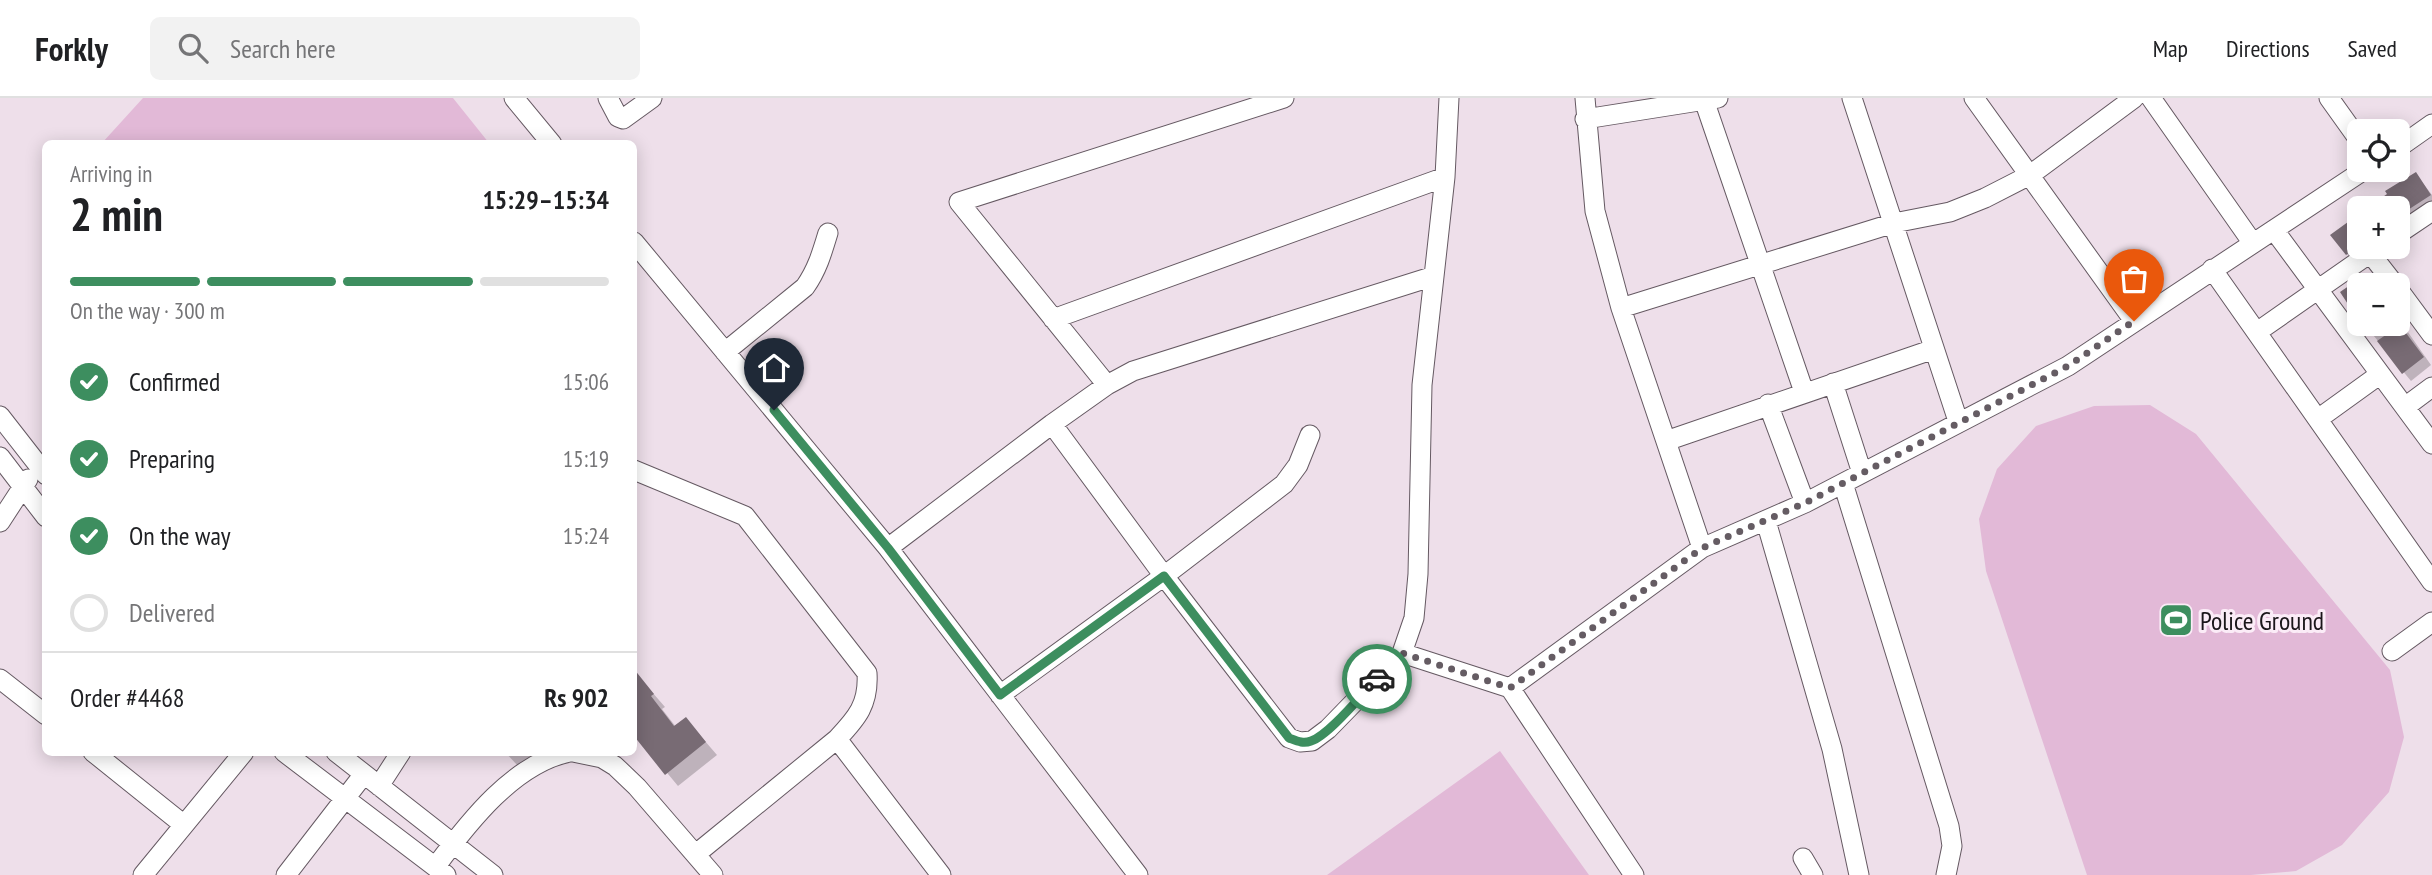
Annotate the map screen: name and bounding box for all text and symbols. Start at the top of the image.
search box [150,17,640,80]
text: Forkly [35,27,108,70]
icon: search [174,29,212,67]
text: Search here [230,32,336,65]
text: Map [2153,33,2188,64]
text: Directions [2226,33,2310,64]
text: Saved [2348,33,2397,64]
map controls [2347,119,2410,336]
button: locate [2347,119,2410,182]
text: Arriving in [70,159,152,188]
text: 15:29–15:34 [482,183,609,216]
text: 2 min [70,184,163,244]
button: + [2347,196,2410,259]
pin [2104,249,2164,321]
icon: bag [2115,260,2153,298]
button: − [2347,273,2410,336]
text: On the way · 300 m [70,296,225,325]
pin [744,338,804,410]
icon: home [755,349,793,387]
icon: check [70,363,108,401]
text: Confirmed [129,365,220,398]
text: 15:06 [563,367,609,396]
icon: check [70,440,108,478]
text: Preparing [129,442,215,475]
text: 15:19 [563,444,609,473]
icon: check [70,517,108,555]
text: On the way [129,519,231,552]
text: 15:24 [563,521,609,550]
text: Delivered [129,596,215,629]
sports icon: Police Ground [2157,601,2195,639]
place label: Police Ground [2200,604,2324,637]
courier [1342,644,1412,714]
icon: car [1358,660,1396,698]
text: Order #4468 [70,681,185,714]
text: Rs 902 [544,681,609,714]

